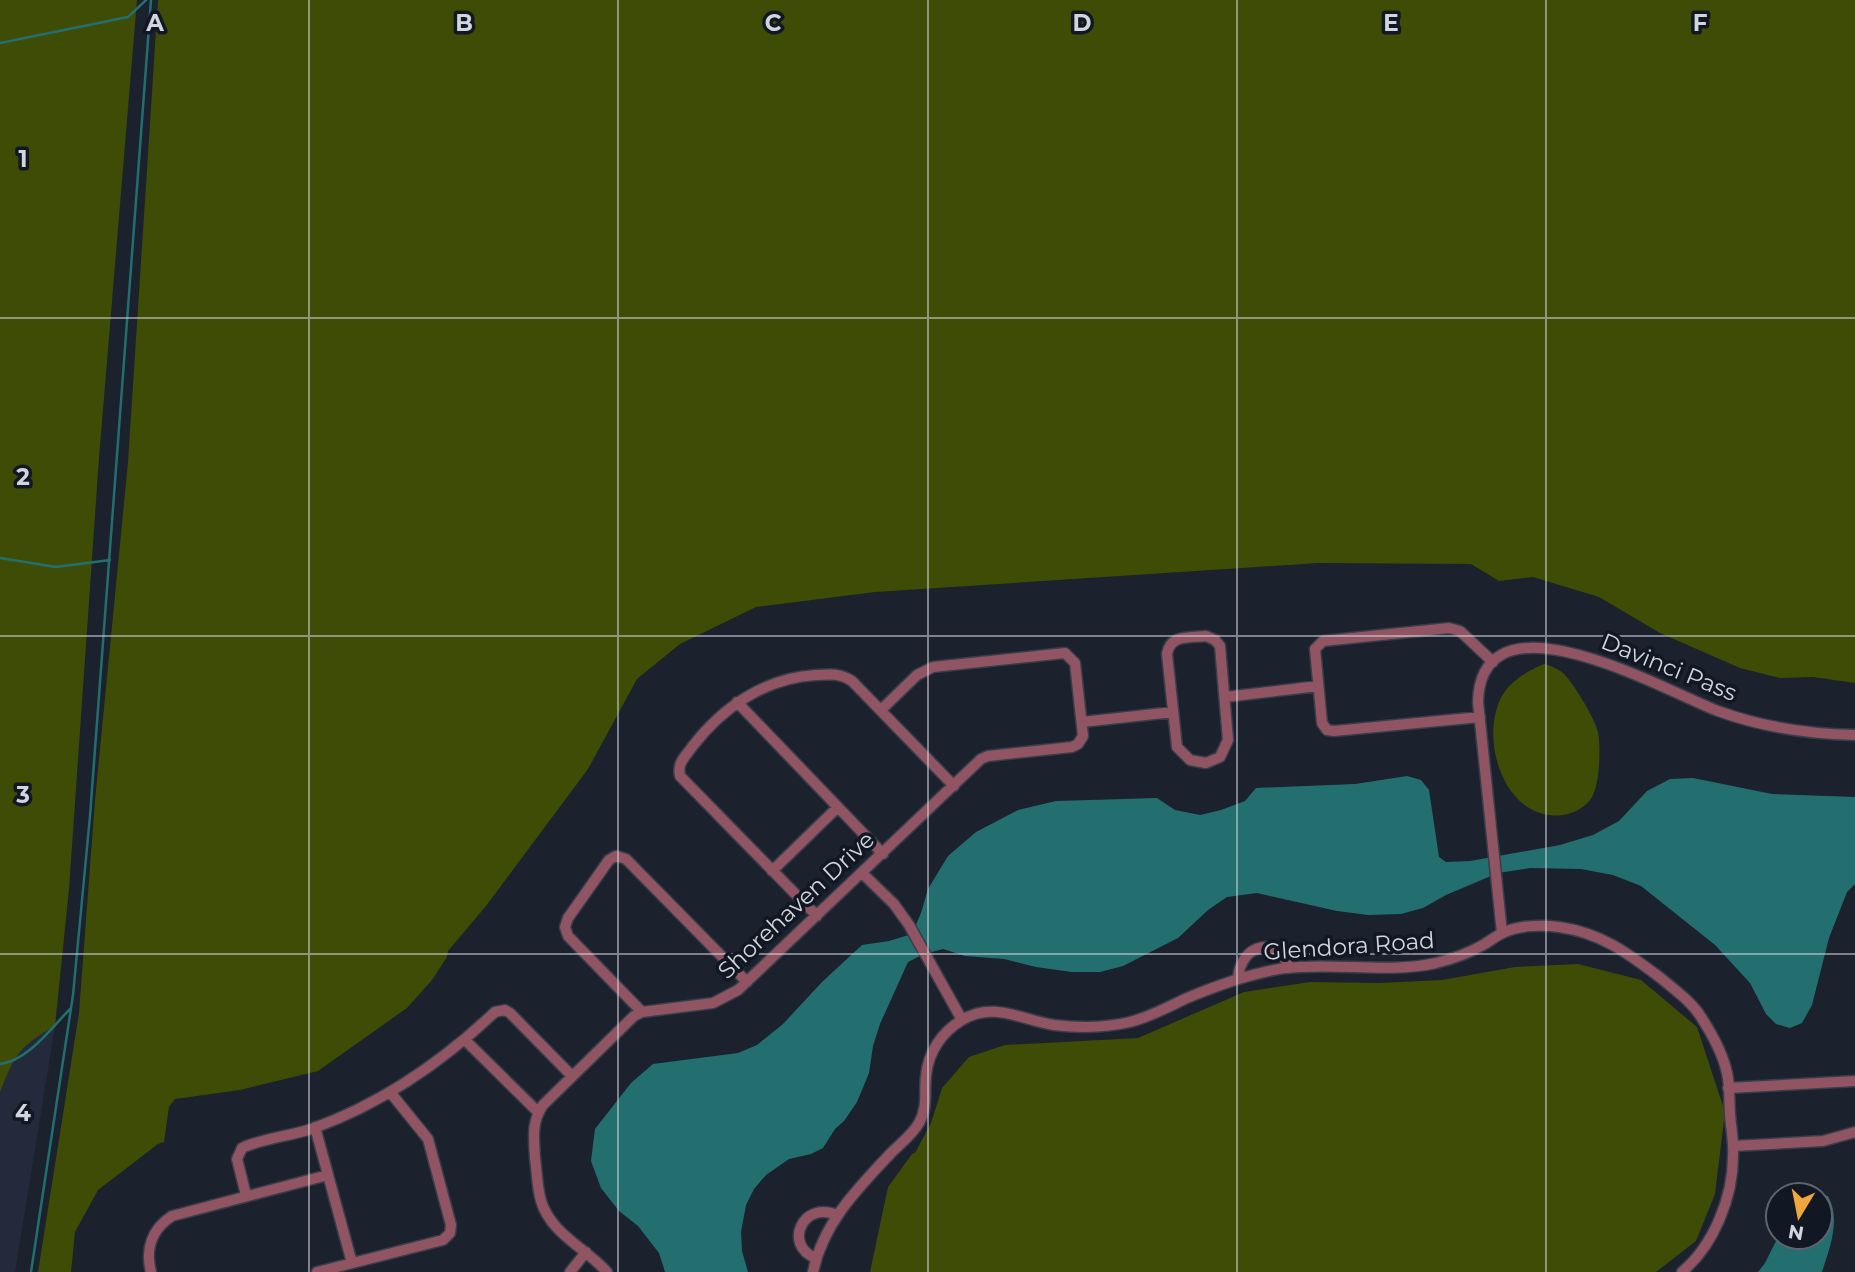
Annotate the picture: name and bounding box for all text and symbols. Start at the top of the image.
text: A [145,9,164,37]
text: B [455,9,473,37]
text: C [765,9,782,37]
text: D [1073,9,1092,37]
text: E [1383,9,1399,37]
text: F [1693,9,1708,37]
text: 1 [18,145,28,173]
text: 2 [16,463,30,491]
street label: Davinci Pass [1597,627,1741,707]
text: 3 [15,781,30,809]
street label: Shorehaven Drive [712,825,880,985]
street label: Glendora Road [1263,926,1435,966]
text: 4 [15,1099,31,1127]
north arrow [1764,1181,1834,1251]
text: N [1787,1220,1806,1245]

